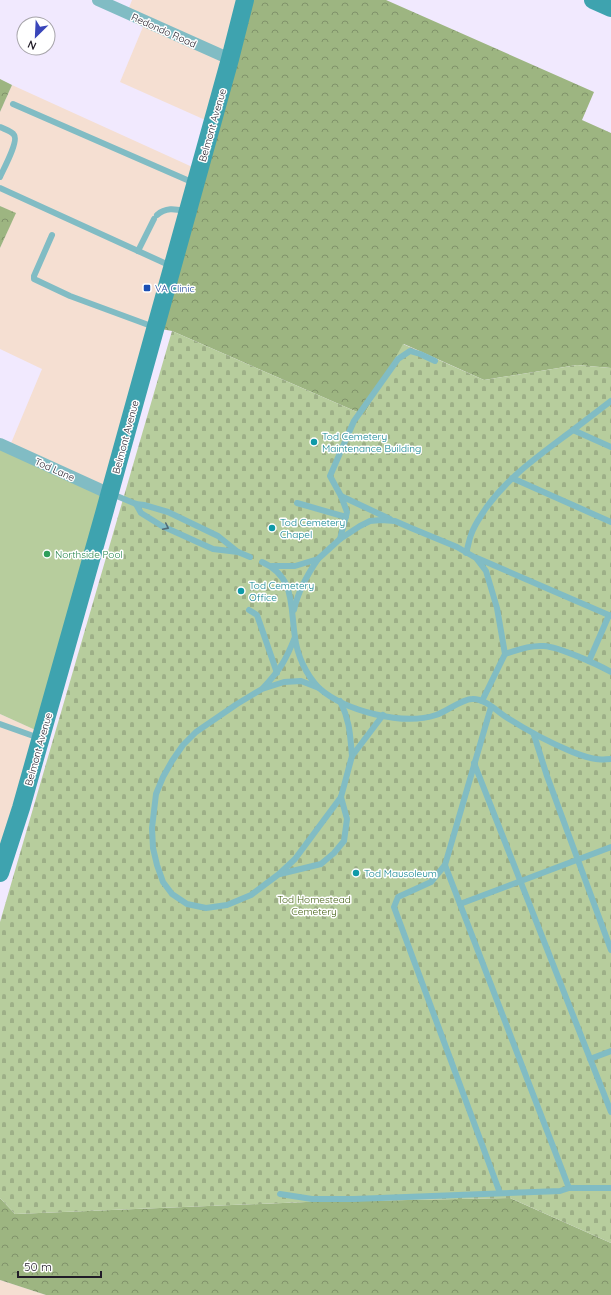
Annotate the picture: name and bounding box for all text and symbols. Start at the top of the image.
street label: Redondo Road [129,10,198,51]
north arrow [16,16,56,56]
text: N [25,37,38,53]
street label: Belmont Avenue [196,87,229,163]
place label: VA Clinic [155,282,195,295]
marker: VA Clinic [142,283,152,293]
street label: Belmont Avenue [109,399,142,475]
place label: Tod Cemetery Maintenance Building [322,430,421,455]
marker: Tod Cemetery Maintenance Building [309,437,319,447]
street label: Tod Lane [33,455,77,484]
place label: Tod Cemetery Chapel [280,516,345,541]
one-way arrow [162,522,169,530]
marker: Tod Cemetery Chapel [267,523,277,533]
place label: Northside Pool [55,548,123,561]
marker: Northside Pool [42,549,52,559]
place label: Tod Cemetery Office [249,579,314,604]
marker: Tod Cemetery Office [236,586,246,596]
street label: Belmont Avenue [22,711,55,787]
place label: Tod Mausoleum [364,867,437,880]
marker: Tod Mausoleum [351,868,361,878]
park label: Tod Homestead Cemetery [277,893,351,918]
scale bar [18,1253,101,1279]
text: 50 m [24,1259,52,1274]

